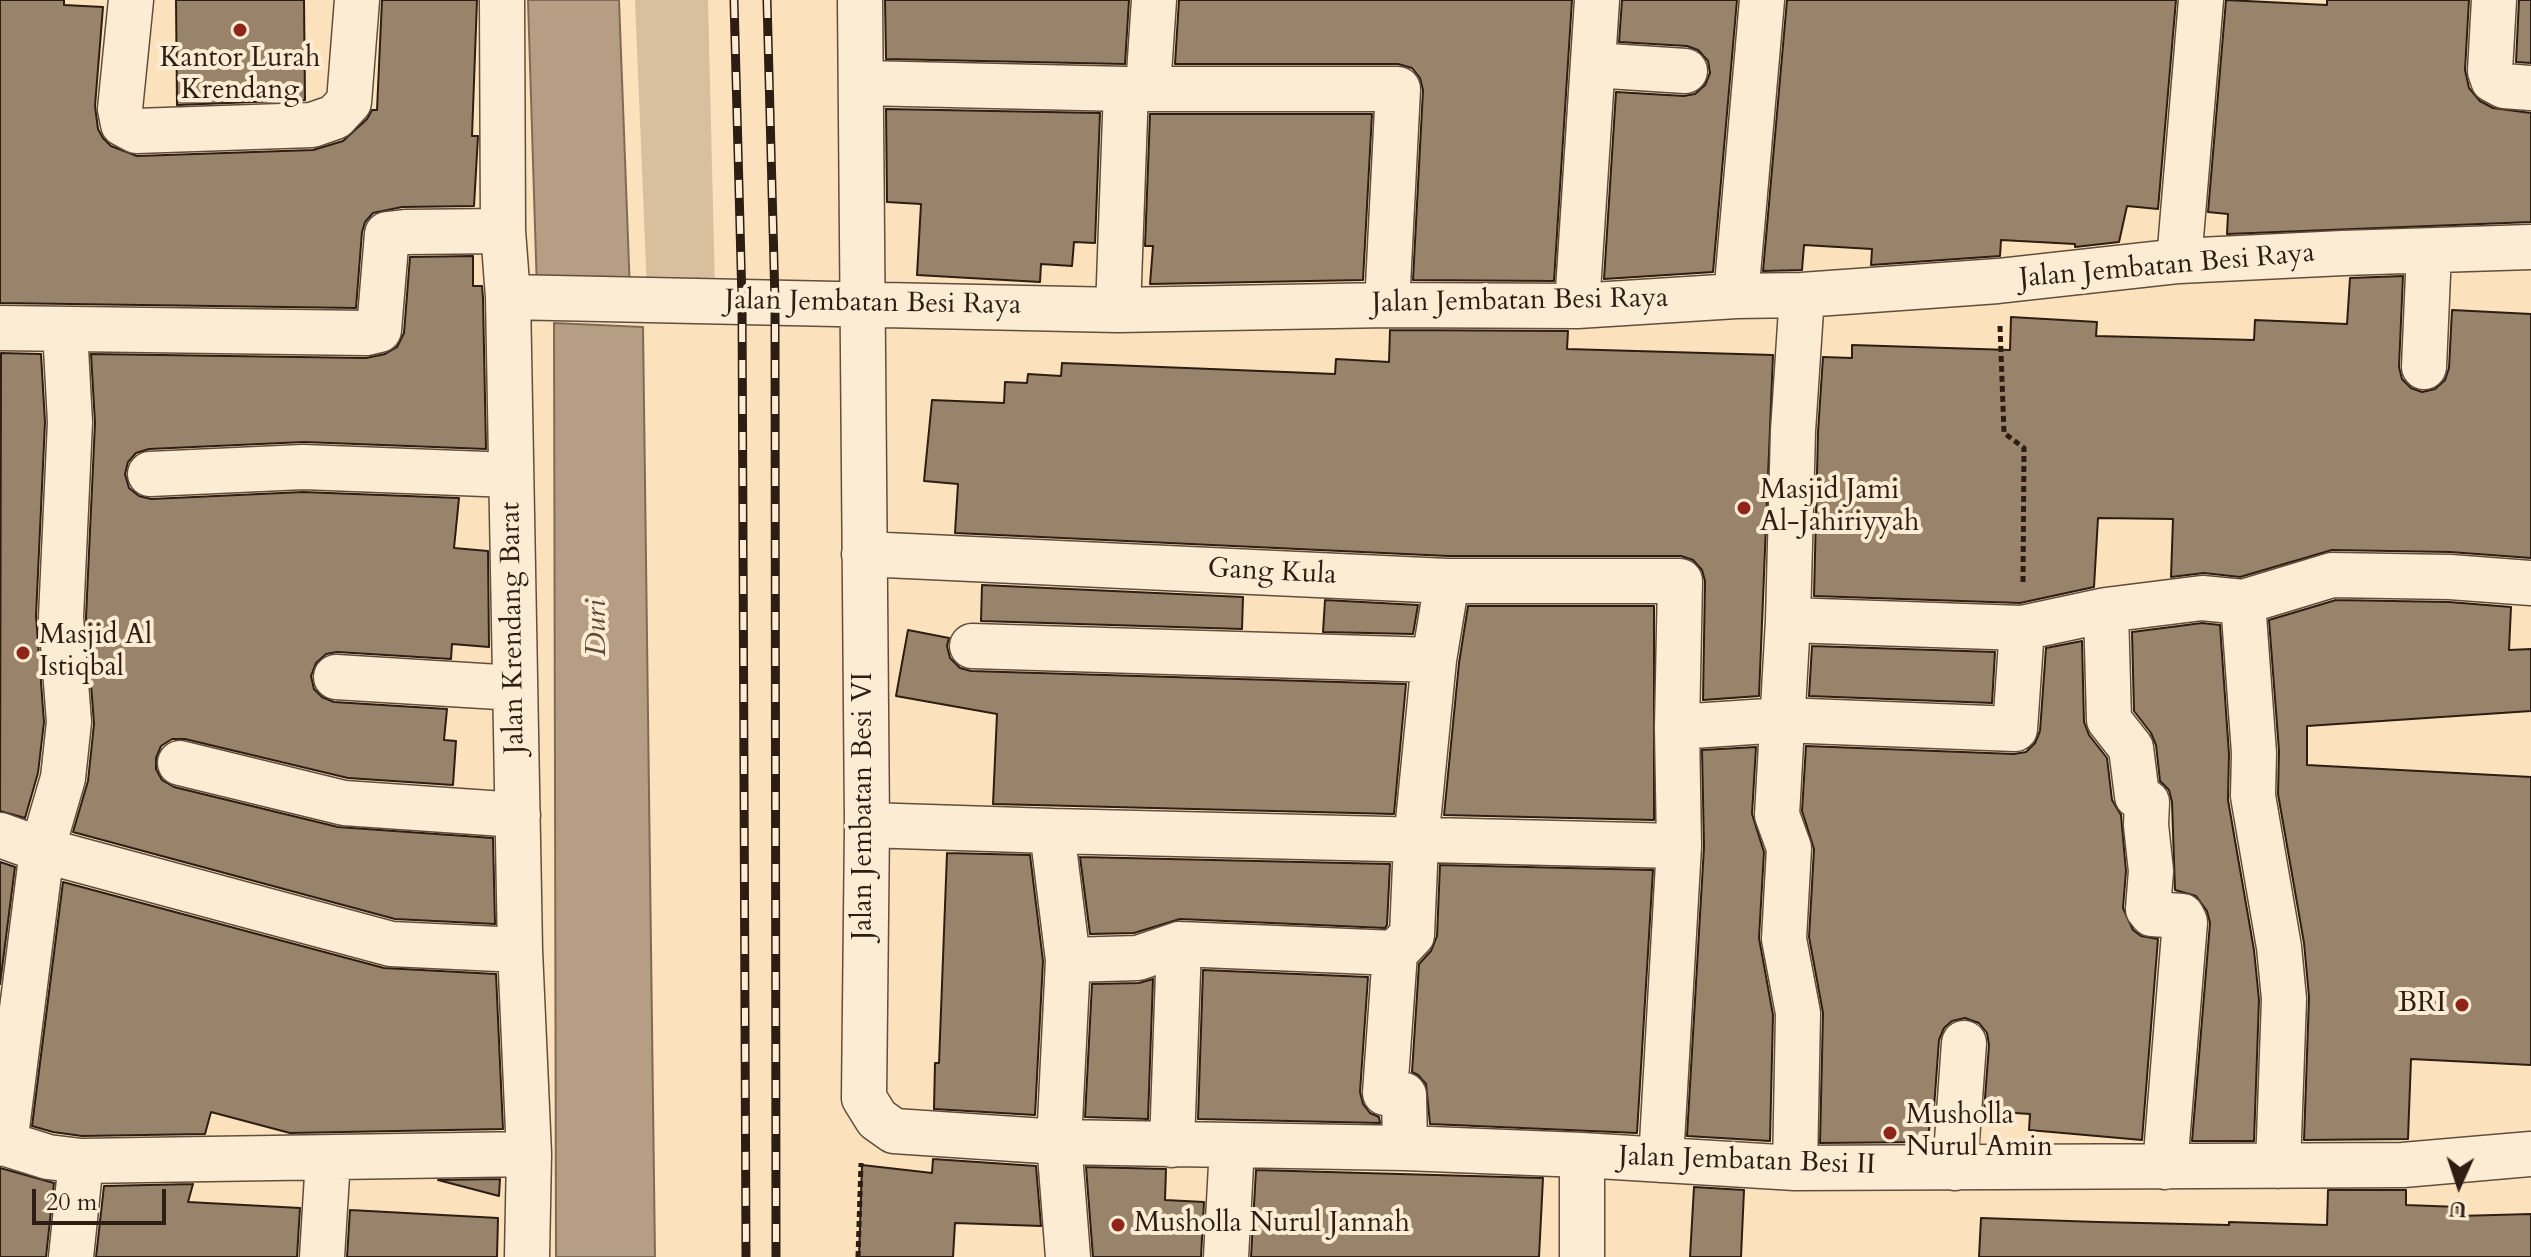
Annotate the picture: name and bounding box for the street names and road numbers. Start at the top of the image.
street label: Jalan Jembatan Besi Raya [2018,237,2316,297]
street label: Jalan Jembatan Besi Raya [1371,283,1669,321]
street label: Jalan Jembatan Besi Raya [724,285,1022,323]
street label: Jalan Krendang Barat [495,502,533,754]
street label: Gang Kula [1207,553,1337,593]
street label: Jalan Jembatan Besi VI [848,672,882,940]
street label: Jalan Jembatan Besi II [1618,1141,1876,1183]

